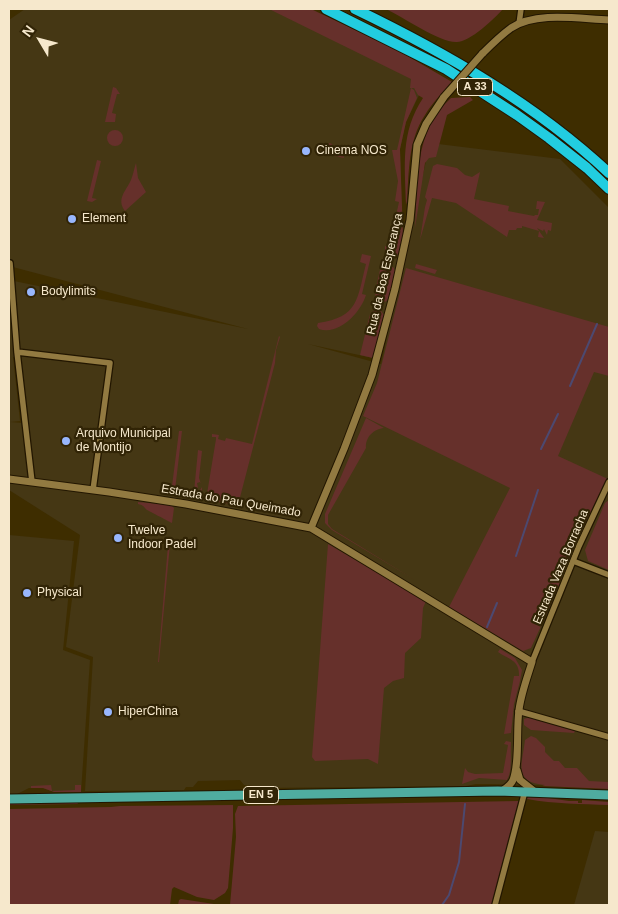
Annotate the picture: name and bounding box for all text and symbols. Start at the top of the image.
north arrow [15,15,65,65]
text: N [19,22,37,40]
road number: A 33 [458,78,492,95]
place label: Cinema NOS [316,144,387,158]
marker: Cinema NOS [300,145,312,157]
place label: Element [82,212,126,226]
street label: Rua da Boa Esperança [364,212,406,336]
marker: Element [66,213,78,225]
place label: Bodylimits [41,285,96,299]
marker: Bodylimits [25,286,37,298]
place label: Arquivo Municipal de Montijo [76,427,171,455]
marker: Arquivo Municipal de Montijo [60,435,72,447]
street label: Estrada do Pau Queimado [160,482,302,520]
street label: Estrada Vaza Borracha [530,507,592,627]
place label: Twelve Indoor Padel [128,524,196,552]
marker: Twelve Indoor Padel [112,532,124,544]
place label: Physical [37,586,82,600]
marker: Physical [21,587,33,599]
place label: HiperChina [118,705,178,719]
marker: HiperChina [102,706,114,718]
road number: EN 5 [244,786,278,804]

